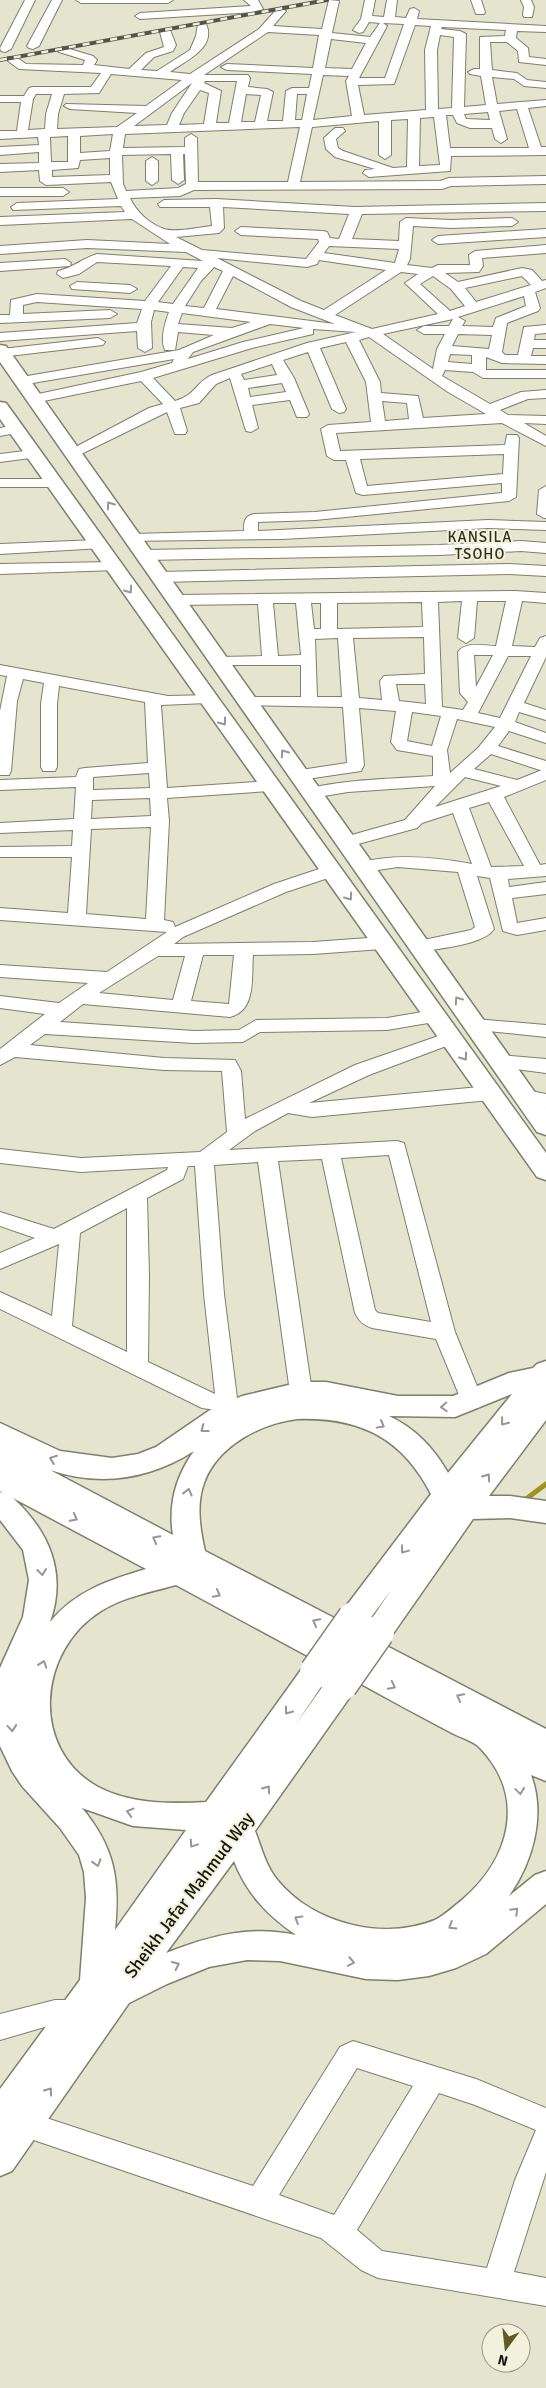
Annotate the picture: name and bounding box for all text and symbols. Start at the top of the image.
one-way arrow [106,502,116,511]
district label: KANSILA TSOHO [448,528,512,563]
one-way arrow [123,584,132,594]
one-way arrow [217,716,226,726]
one-way arrow [281,749,290,758]
one-way arrow [343,891,352,900]
one-way arrow [455,996,464,1006]
one-way arrow [458,1051,466,1060]
one-way arrow [440,1401,448,1412]
one-way arrow [502,1416,510,1425]
one-way arrow [376,1419,385,1429]
one-way arrow [201,1424,210,1432]
one-way arrow [49,1455,58,1465]
one-way arrow [481,1473,490,1483]
one-way arrow [182,1487,193,1496]
one-way arrow [69,1512,78,1522]
one-way arrow [153,1535,162,1545]
one-way arrow [401,1544,410,1554]
one-way arrow [36,1568,47,1576]
one-way arrow [212,1588,221,1598]
one-way arrow [312,1618,321,1628]
one-way arrow [37,1660,47,1668]
one-way arrow [387,1680,396,1690]
one-way arrow [456,1694,465,1704]
one-way arrow [285,1705,294,1715]
one-way arrow [6,1724,17,1732]
one-way arrow [261,1786,271,1795]
one-way arrow [514,1788,525,1796]
street label: Sheikh Jafar Mahmud Way [119,1807,259,1982]
one-way arrow [126,1807,134,1817]
one-way arrow [190,1839,200,1848]
one-way arrow [91,1858,101,1866]
one-way arrow [509,1908,518,1917]
one-way arrow [294,1915,303,1925]
one-way arrow [448,1920,458,1929]
one-way arrow [347,1956,355,1967]
one-way arrow [171,1961,180,1971]
one-way arrow [43,2087,52,2097]
north arrow [481,2323,531,2373]
text: N [496,2351,510,2370]

